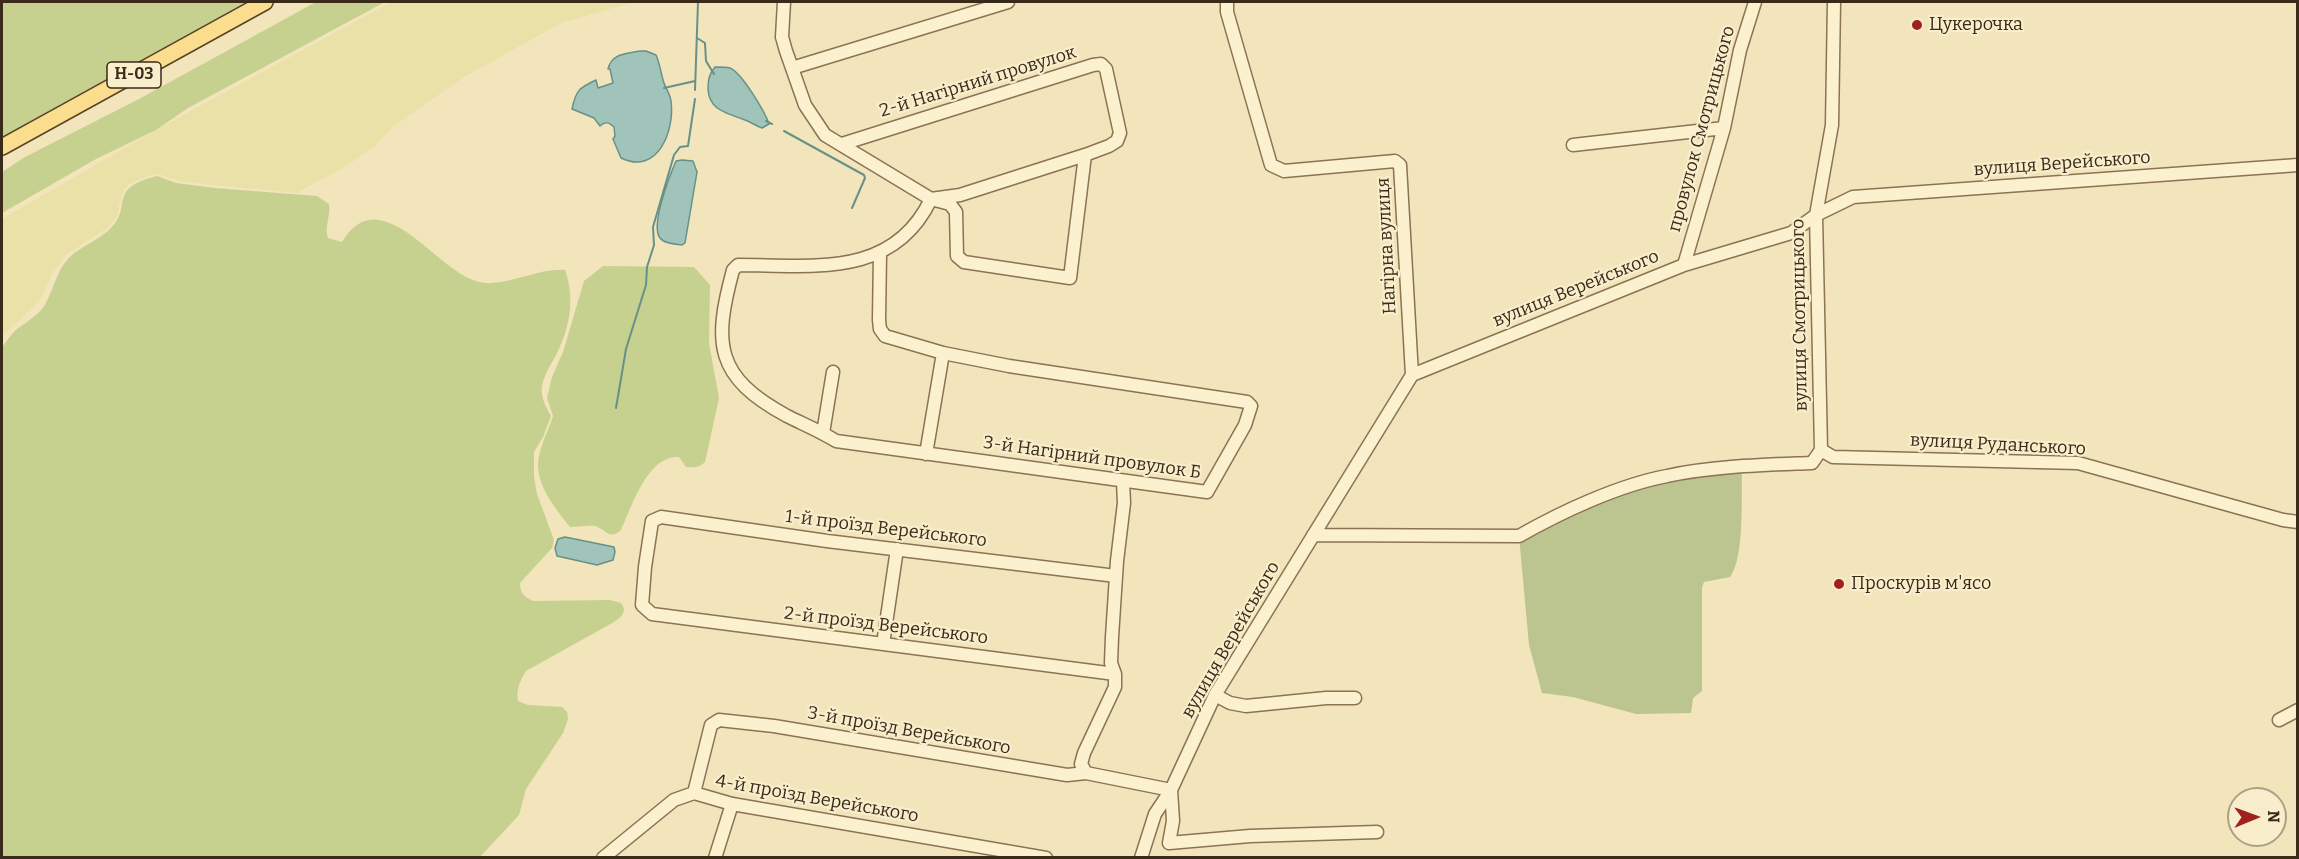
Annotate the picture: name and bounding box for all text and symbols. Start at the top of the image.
place label: Цукерочка [1929,14,2023,36]
marker: Цукерочка [1910,18,1924,32]
street label: провулок Смотрицького [1664,24,1740,234]
street label: 2-й Нагірний провулок [877,42,1079,122]
road number: Н-03 [107,62,161,88]
street label: вулиця Верейського [1973,147,2151,181]
street label: Нагірна вулиця [1373,177,1401,315]
street label: вулиця Смотрицького [1788,219,1812,411]
street label: вулиця Верейського [1490,246,1662,332]
street label: вулиця Руданського [1910,430,2086,460]
street label: 3-й Нагірний провулок Б [982,432,1202,484]
street label: 1-й проїзд Верейського [784,506,988,552]
street label: вулиця Верейського [1177,558,1285,722]
place label: Проскурів м'ясо [1851,573,1991,595]
marker: Проскурів м'ясо [1832,577,1846,591]
street label: 2-й проїзд Верейського [783,603,989,649]
street label: 3-й проїзд Верейського [806,703,1012,759]
street label: 4-й проїзд Верейського [714,770,920,828]
north arrow [2227,787,2287,847]
text: N [2264,810,2283,823]

